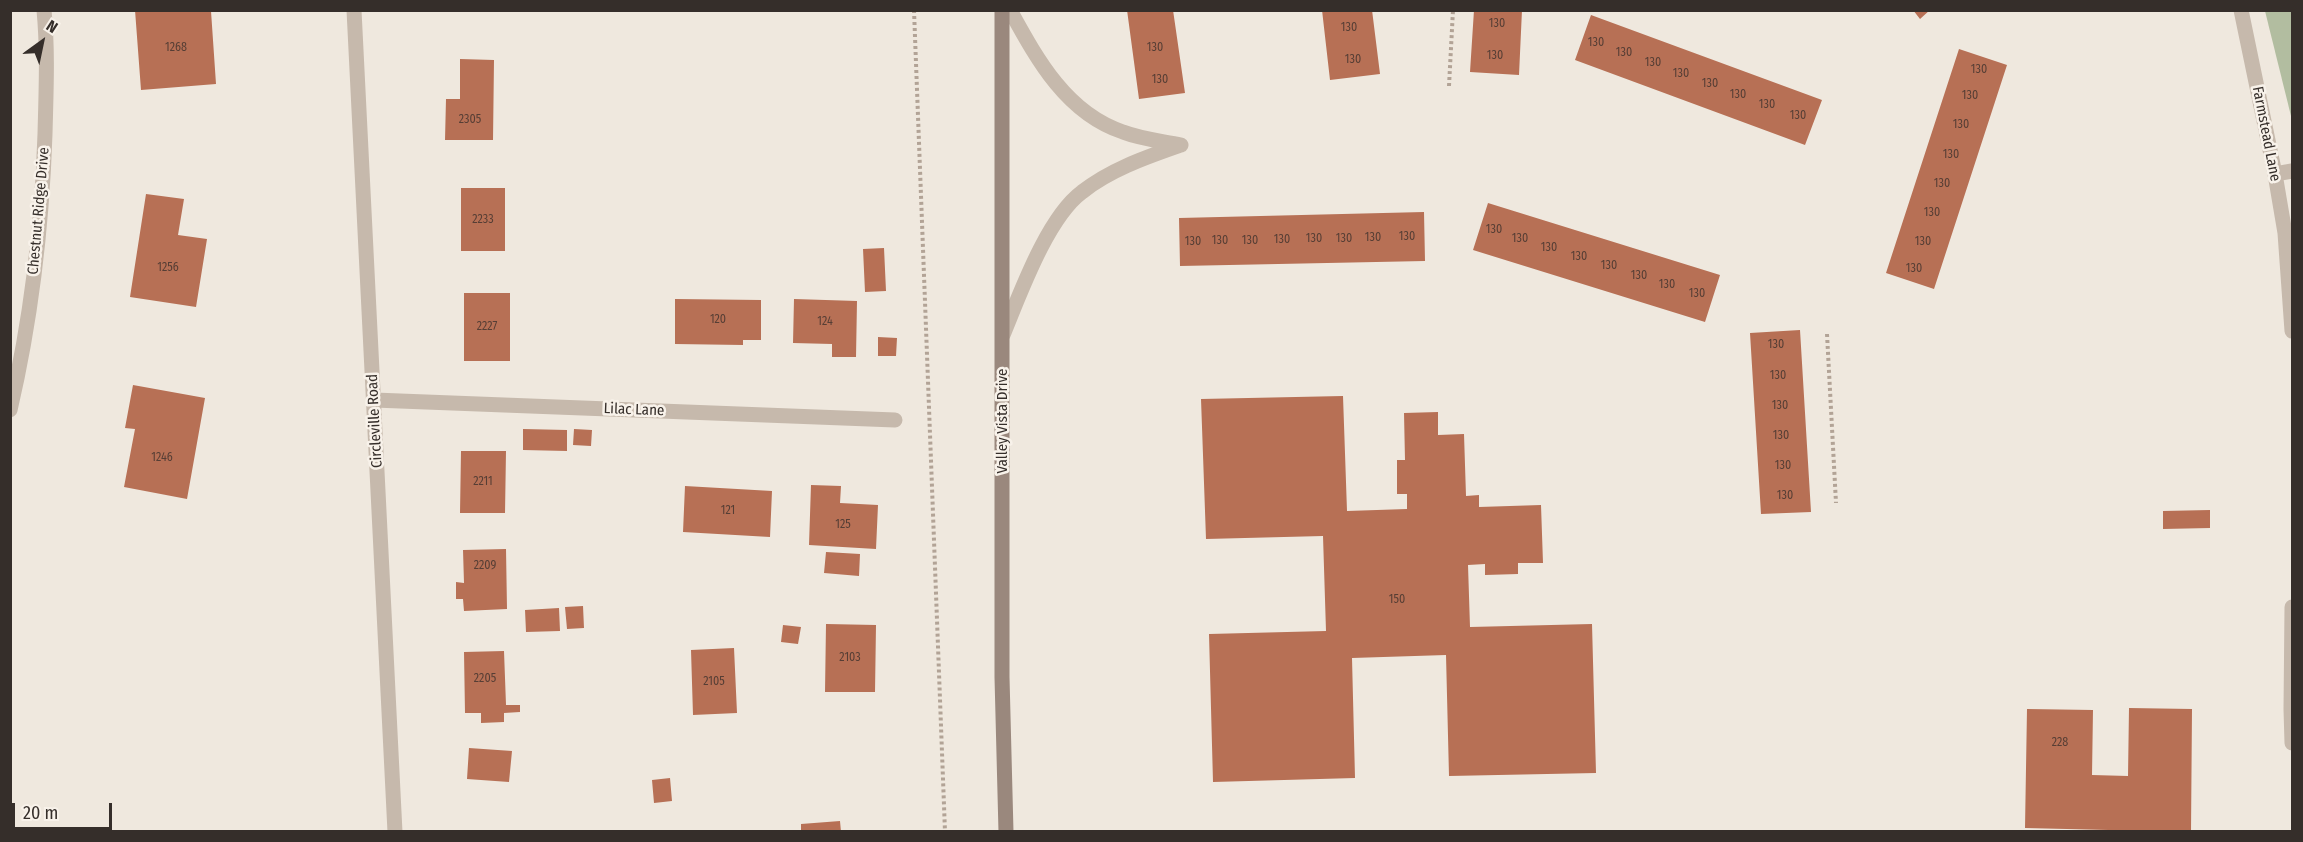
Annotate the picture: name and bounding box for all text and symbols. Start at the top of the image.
north arrow [12,12,72,72]
text: N [43,16,61,37]
house number: 130 [1489,17,1505,31]
house number: 130 [1341,21,1357,35]
house number: 130 [1588,36,1604,50]
house number: 1268 [165,41,187,55]
house number: 130 [1147,41,1163,55]
house number: 130 [1616,46,1632,60]
house number: 130 [1487,49,1503,63]
house number: 130 [1345,53,1361,67]
house number: 130 [1645,56,1661,70]
house number: 130 [1971,63,1987,77]
house number: 130 [1673,67,1689,81]
house number: 130 [1152,73,1168,87]
house number: 130 [1702,77,1718,91]
street label: Farmstead Lane [2248,85,2284,183]
house number: 130 [1730,88,1746,102]
house number: 130 [1962,89,1978,103]
house number: 130 [1759,98,1775,112]
house number: 130 [1790,109,1806,123]
house number: 2305 [459,113,481,127]
house number: 130 [1953,118,1969,132]
street label: Chestnut Ridge Drive [24,147,54,275]
house number: 130 [1943,148,1959,162]
house number: 130 [1934,177,1950,191]
house number: 130 [1924,206,1940,220]
house number: 2233 [472,213,494,227]
house number: 130 [1486,223,1502,237]
house number: 130 [1399,230,1415,244]
house number: 130 [1365,231,1381,245]
house number: 130 [1306,232,1322,246]
house number: 130 [1336,232,1352,246]
house number: 130 [1512,232,1528,246]
house number: 130 [1274,233,1290,247]
house number: 130 [1212,234,1228,248]
house number: 130 [1242,234,1258,248]
house number: 130 [1185,235,1201,249]
house number: 130 [1915,235,1931,249]
house number: 130 [1541,241,1557,255]
house number: 130 [1571,250,1587,264]
house number: 130 [1601,259,1617,273]
house number: 1256 [157,261,179,275]
house number: 130 [1906,262,1922,276]
house number: 130 [1631,269,1647,283]
house number: 130 [1659,278,1675,292]
house number: 130 [1689,287,1705,301]
house number: 120 [710,313,726,327]
house number: 124 [817,315,833,329]
house number: 2227 [477,320,497,334]
house number: 130 [1768,338,1784,352]
street label: Valley Vista Drive [994,369,1012,473]
house number: 130 [1770,369,1786,383]
street label: Circleville Road [364,373,386,469]
house number: 130 [1772,399,1788,413]
street label: Lilac Lane [603,400,665,420]
house number: 130 [1773,429,1789,443]
house number: 1246 [151,451,173,465]
house number: 130 [1775,459,1791,473]
house number: 2211 [473,475,493,489]
house number: 130 [1777,489,1793,503]
house number: 121 [721,504,735,518]
house number: 125 [835,518,851,532]
house number: 2209 [474,559,496,573]
house number: 150 [1389,593,1405,607]
house number: 2103 [839,651,861,665]
house number: 2205 [474,672,496,686]
house number: 2105 [703,675,725,689]
house number: 228 [2052,736,2068,750]
scale bar [15,791,116,829]
text: 20 m [23,802,58,824]

